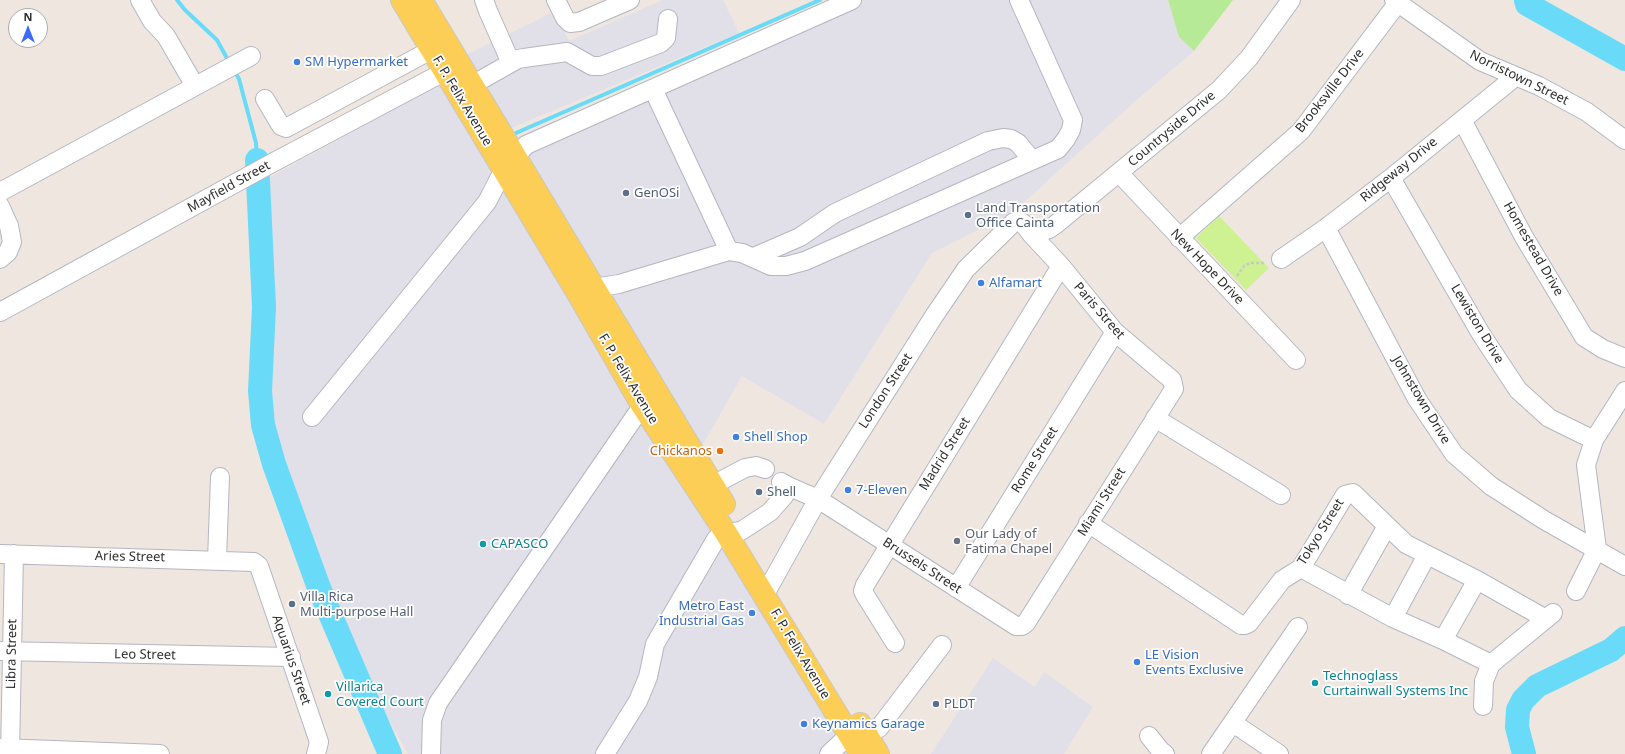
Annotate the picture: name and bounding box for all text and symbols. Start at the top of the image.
north arrow [8,8,48,48]
text: N [24,9,32,24]
street label: Brooksville Drive [1292,46,1368,136]
street label: Norristown Street [1467,47,1571,109]
street label: F. P. Felix Avenue [429,53,495,149]
place label: SM Hypermarket [305,54,408,70]
marker: SM Hypermarket [292,57,302,67]
street label: Countryside Drive [1125,88,1219,170]
street label: Ridgeway Drive [1357,134,1441,206]
street label: Mayfield Street [185,158,273,216]
place label: GenOSi [634,185,679,201]
marker: GenOSi [621,188,631,198]
street label: Homestead Drive [1500,199,1566,299]
place label: Land Transportation Office Cainta [976,200,1100,231]
marker: Land Transportation Office Cainta [963,210,973,220]
street label: New Hope Drive [1167,226,1247,308]
place label: Alfamart [989,275,1042,291]
marker: Alfamart [976,278,986,288]
street label: Paris Street [1070,280,1128,342]
street label: Lewiston Drive [1447,281,1507,367]
street label: F. P. Felix Avenue [595,331,661,427]
street label: London Street [856,351,916,431]
street label: Johnstown Drive [1389,353,1453,447]
street label: Madrid Street [916,414,974,494]
street label: Rome Street [1008,424,1062,496]
place label: Shell Shop [744,429,808,445]
marker: Shell Shop [731,432,741,442]
place label: Chickanos [650,443,712,459]
marker: Chickanos [715,446,725,456]
street label: Miami Street [1075,465,1129,539]
place label: 7-Eleven [856,482,907,498]
place label: Shell [767,484,796,500]
marker: 7-Eleven [843,485,853,495]
marker: Shell [754,487,764,497]
street label: Tokyo Street [1294,496,1348,568]
place label: Our Lady of Fatima Chapel [965,526,1052,557]
street label: Brussels Street [880,535,964,597]
place label: CAPASCO [491,536,548,552]
marker: Our Lady of Fatima Chapel [952,536,962,546]
marker: CAPASCO [478,539,488,549]
street label: Aries Street [95,549,165,565]
place label: Villa Rica Multi-purpose Hall [300,589,413,620]
place label: Metro East Industrial Gas [659,598,744,629]
marker: Villa Rica Multi-purpose Hall [287,599,297,609]
street label: F. P. Felix Avenue [767,606,833,702]
marker: Metro East Industrial Gas [747,608,757,618]
street label: Aquarius Street [268,613,314,707]
street label: Libra Street [4,619,20,689]
street label: Leo Street [114,647,176,663]
place label: LE Vision Events Exclusive [1145,647,1243,678]
marker: LE Vision Events Exclusive [1132,657,1142,667]
place label: Technoglass Curtainwall Systems Inc [1323,668,1468,699]
marker: Technoglass Curtainwall Systems Inc [1310,678,1320,688]
place label: Villarica Covered Court [336,679,424,710]
marker: Villarica Covered Court [323,689,333,699]
place label: PLDT [944,696,975,712]
marker: PLDT [931,699,941,709]
place label: Keynamics Garage [812,716,925,732]
marker: Keynamics Garage [799,719,809,729]

